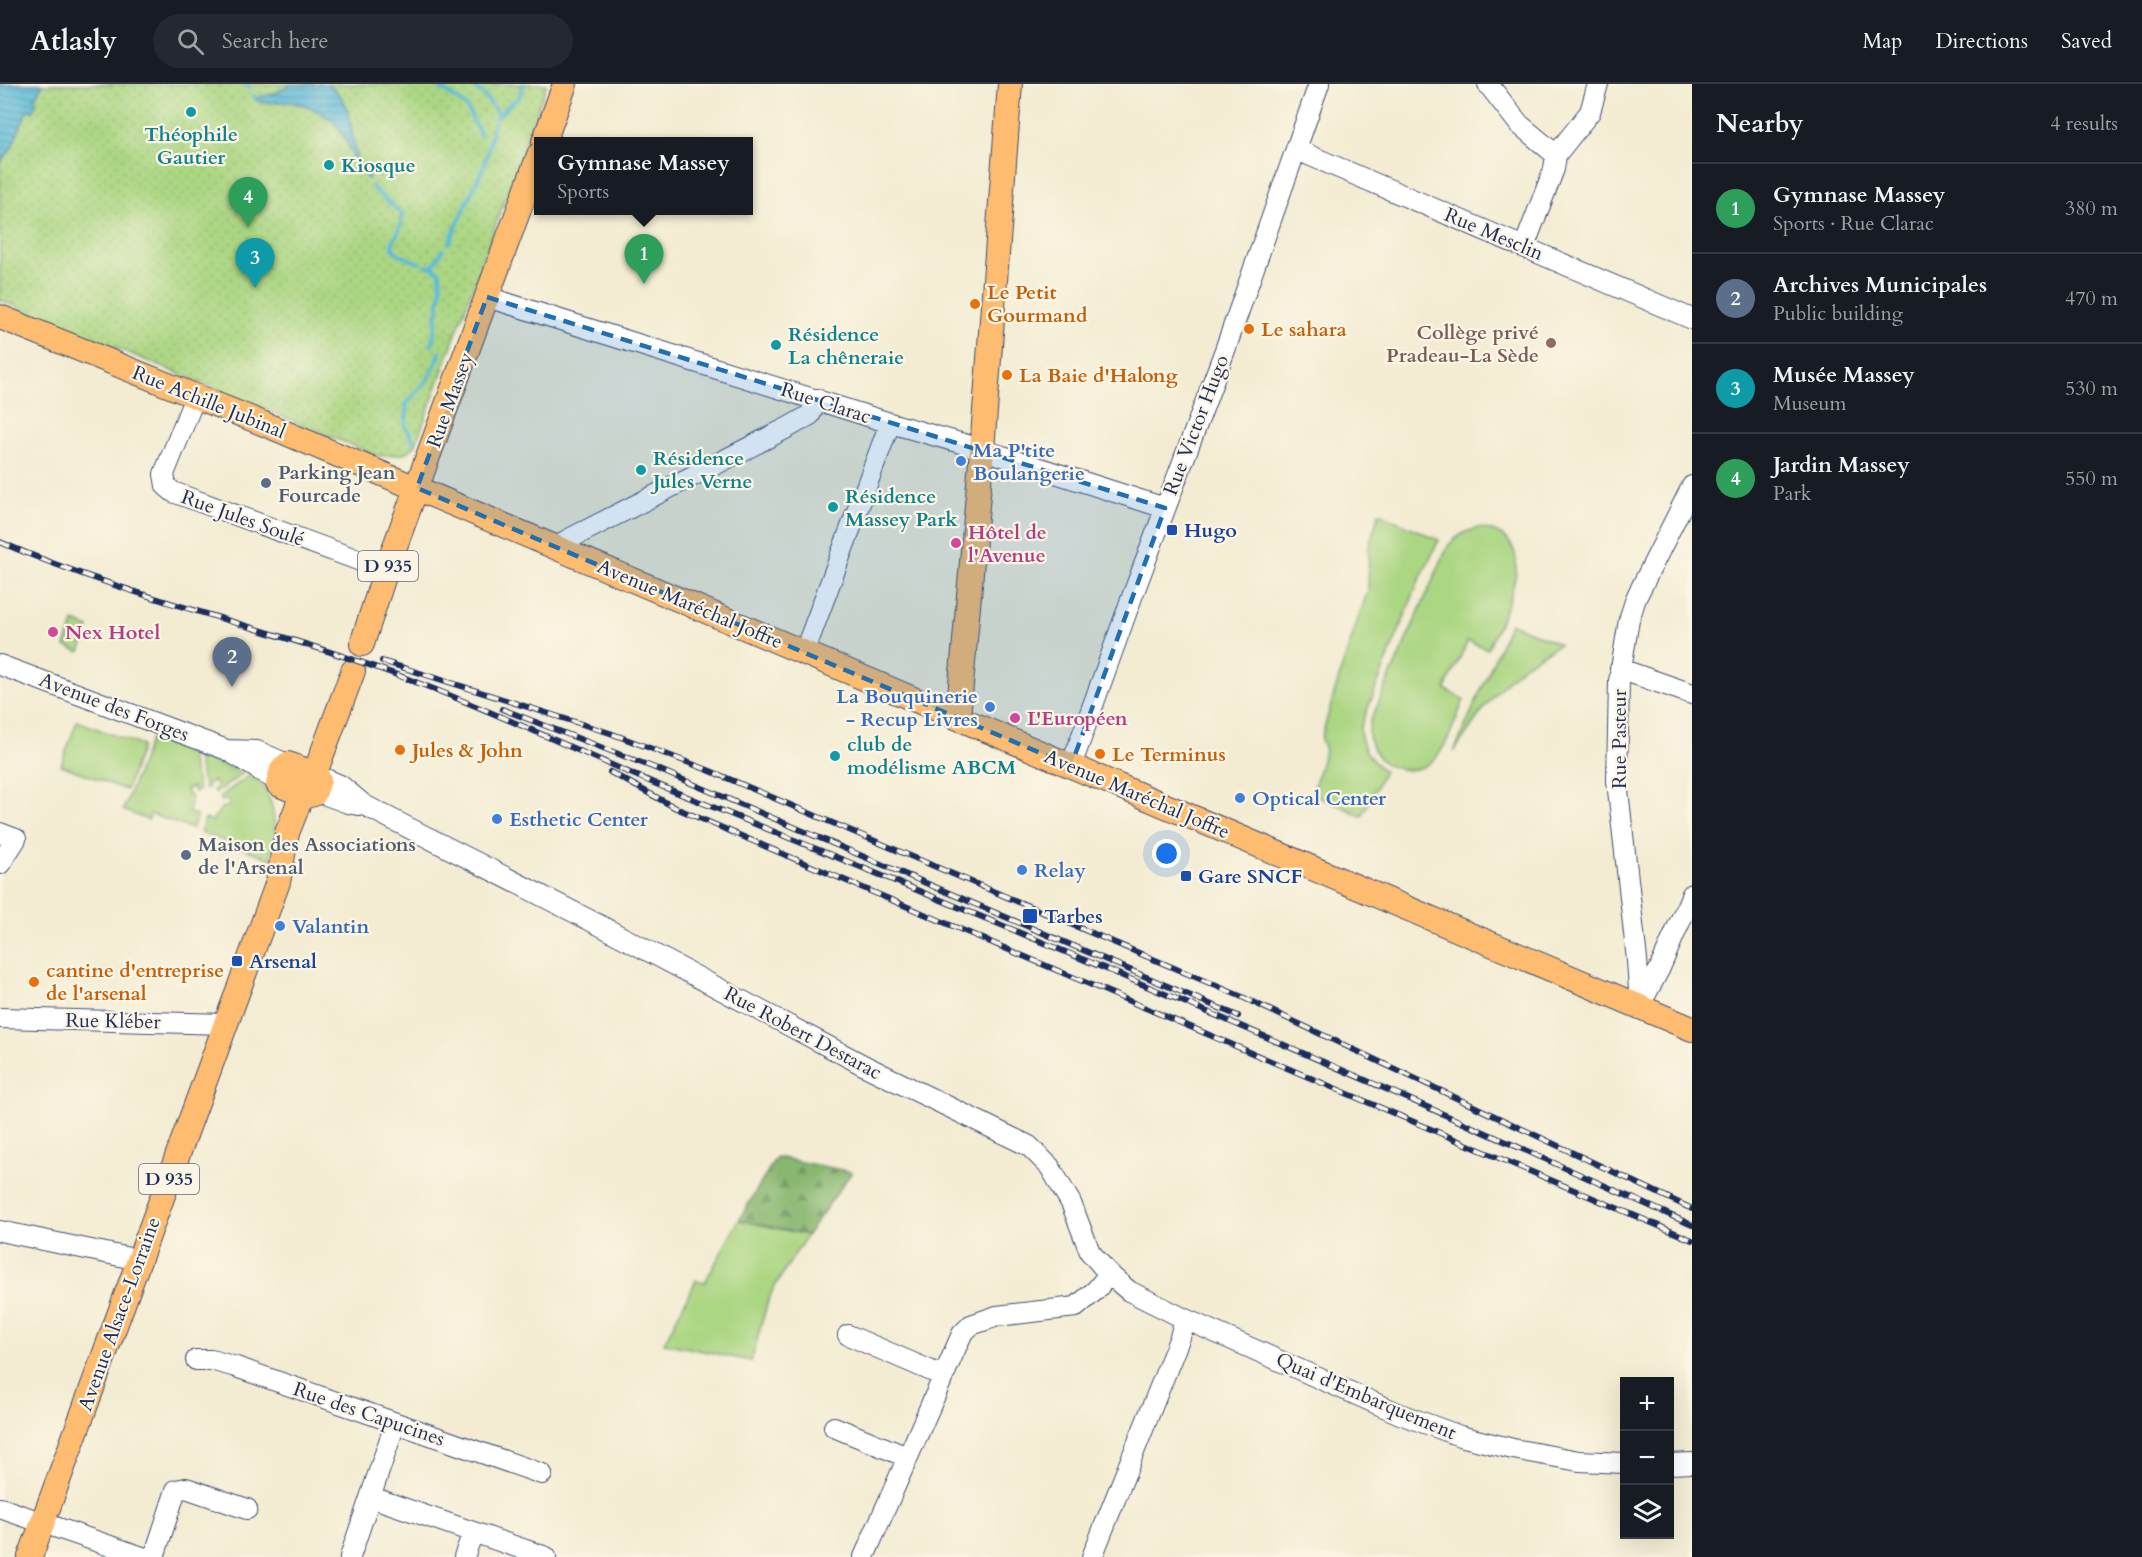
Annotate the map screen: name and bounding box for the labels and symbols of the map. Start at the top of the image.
marker: Théophile Gautier [184,105,198,119]
place label: Théophile Gautier [144,121,238,171]
place label: Kiosque [341,152,416,179]
marker: Kiosque [322,158,336,172]
pin: 4 [228,178,268,227]
street label: Rue Mesclin [1440,201,1548,267]
pin: 1 [624,234,664,284]
pin: 3 [236,238,274,288]
place label: Le Petit Gourmand [987,279,1088,329]
marker: Le Petit Gourmand [968,297,982,311]
place label: Le sahara [1261,316,1347,343]
place label: Collège privé Pradeau-La Sède [1386,319,1539,369]
place label: Résidence La chêneraie [788,321,904,371]
marker: Le sahara [1242,322,1256,336]
marker: Collège privé Pradeau-La Sède [1544,336,1558,350]
marker: Résidence La chêneraie [769,338,783,352]
street label: Rue Massey [420,348,480,452]
street label: Rue Victor Hugo [1157,351,1235,499]
street label: Rue Achille Jubinal [128,359,290,445]
place label: La Baie d'Halong [1019,362,1178,389]
marker: La Baie d'Halong [1000,368,1014,382]
street label: Rue Clarac [777,376,875,430]
place label: Ma P'tite Boulangerie [973,437,1085,487]
place label: Résidence Jules Verne [650,445,753,495]
marker: Ma P'tite Boulangerie [954,454,968,468]
place label: Parking Jean Fourcade [278,459,396,509]
marker: Résidence Jules Verne [634,463,648,477]
marker: Parking Jean Fourcade [259,476,273,490]
street label: Rue Jules Soulé [178,483,308,553]
place label: Résidence Massey Park [845,483,958,533]
marker: Résidence Massey Park [826,500,840,514]
place label: Hugo [1184,517,1237,544]
place label: Hôtel de l'Avenue [968,519,1047,569]
marker: Hugo [1165,523,1179,537]
marker: Hôtel de l'Avenue [949,536,963,550]
road number: D 935 [358,551,418,581]
street label: Avenue Maréchal Joffre [593,553,787,655]
place label: Nex Hotel [65,619,161,646]
marker: Nex Hotel [46,625,60,639]
pin: 2 [212,638,252,687]
street label: Avenue des Forges [35,666,193,748]
place label: La Bouquinerie - Recup Livres [836,683,978,733]
street label: Rue Pasteur [1606,688,1633,789]
marker: La Bouquinerie - Recup Livres [983,700,997,714]
place label: L'Européen [1027,705,1128,732]
marker: L'Européen [1008,711,1022,725]
place label: club de modélisme ABCM [847,731,1016,781]
place label: Jules & John [409,737,523,764]
place label: Le Terminus [1112,741,1226,768]
marker: Jules & John [393,743,407,757]
street label: Avenue Maréchal Joffre [1040,743,1234,845]
marker: Le Terminus [1093,747,1107,761]
marker: club de modélisme ABCM [828,749,842,763]
place label: Optical Center [1252,785,1387,812]
marker: Optical Center [1233,791,1247,805]
place label: Esthetic Center [509,806,649,833]
marker: Esthetic Center [490,812,504,826]
place label: Maison des Associations de l'Arsenal [198,831,416,881]
your location [1152,839,1181,868]
marker: Maison des Associations de l'Arsenal [179,848,193,862]
place label: Relay [1034,857,1086,884]
marker: Relay [1015,863,1029,877]
place label: Gare SNCF [1198,863,1302,890]
marker: Gare SNCF [1179,869,1193,883]
place label: Tarbes [1044,903,1103,930]
marker: Tarbes [1021,907,1039,925]
place label: Valantin [292,913,369,940]
marker: Valantin [273,919,287,933]
place label: Arsenal [249,948,317,975]
marker: Arsenal [230,954,244,968]
place label: cantine d'entreprise de l'arsenal [46,957,224,1007]
marker: cantine d'entreprise de l'arsenal [27,975,41,989]
street label: Rue Robert Destarac [719,980,887,1086]
street label: Rue Kléber [65,1007,162,1035]
road number: D 935 [139,1164,199,1194]
street label: Avenue Alsace-Lorraine [71,1213,167,1415]
street label: Quai d'Embarquement [1272,1346,1461,1446]
street label: Rue des Capucines [290,1375,448,1453]

